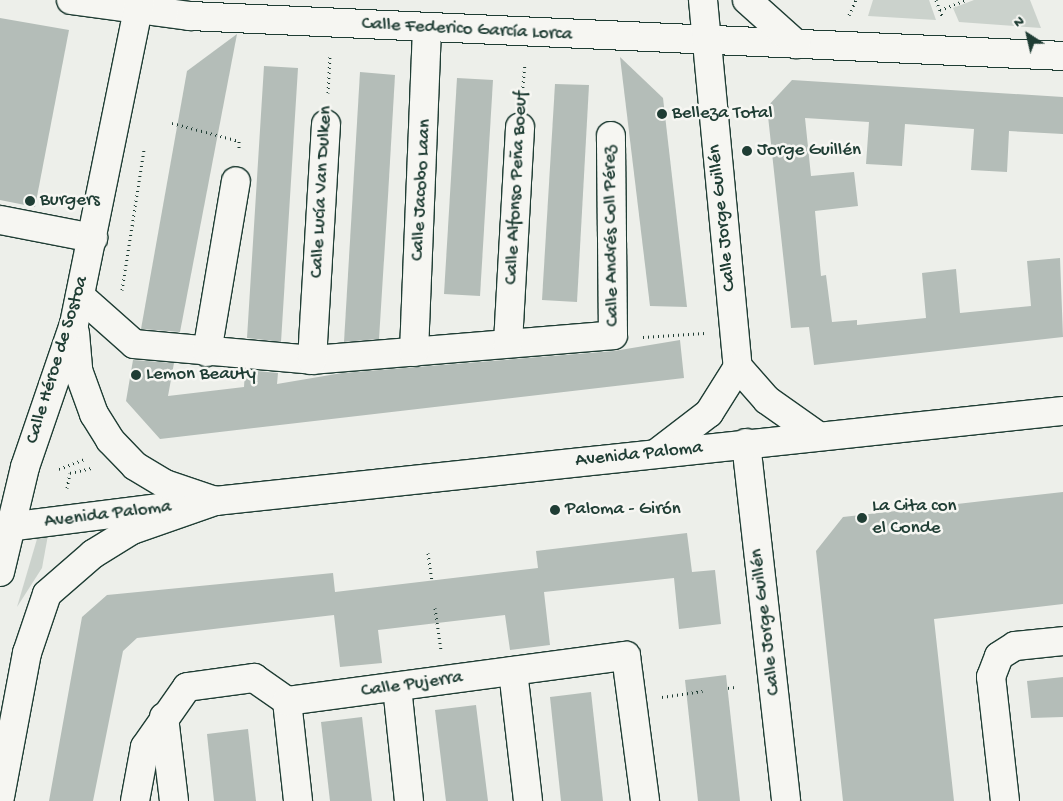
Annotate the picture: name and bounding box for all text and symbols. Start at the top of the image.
north arrow [1003,10,1053,60]
street label: Calle Federico García Lorca [361,13,573,47]
text: N [1010,13,1028,32]
street label: Calle Alfonso Peña Boeuf [501,91,533,285]
place label: Belleza Total [672,103,773,125]
street label: Calle Lucía Van Dulken [306,105,338,279]
marker: Belleza Total [656,108,668,120]
street label: Calle Jacobo Laan [407,119,437,261]
place label: Jorge Guillén [757,140,861,162]
street label: Calle Jorge Guillén [704,143,742,293]
street label: Calle Andrés Coll Pérez [599,145,625,327]
marker: Jorge Guillén [741,145,753,157]
place label: Burgers [40,190,100,212]
marker: Burgers [24,195,36,207]
street label: Calle Héroe de Sostoa [22,273,94,447]
place label: Lemon Beauty [146,364,256,386]
marker: Lemon Beauty [130,369,142,381]
street label: Avenida Paloma [574,437,704,473]
street label: Avenida Paloma [43,496,173,534]
place label: La Cita con el Conde [872,496,957,540]
place label: Paloma - Girón [565,499,681,521]
marker: Paloma - Girón [549,504,561,516]
marker: La Cita con el Conde [856,512,868,524]
street label: Calle Jorge Guillén [746,547,786,697]
street label: Calle Pujerra [360,667,464,703]

